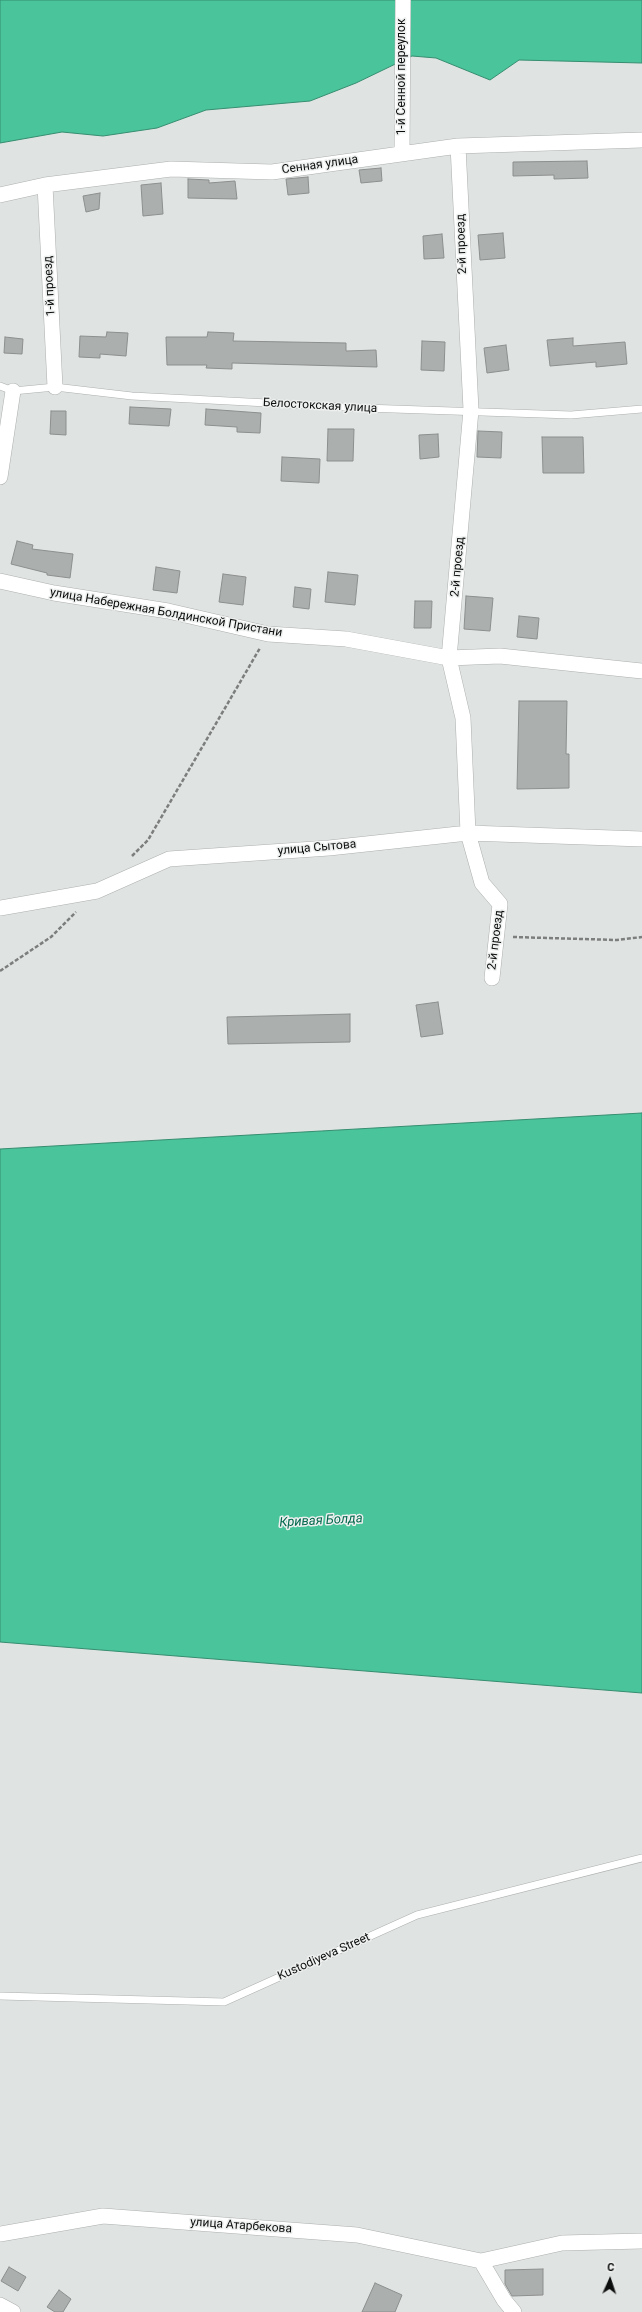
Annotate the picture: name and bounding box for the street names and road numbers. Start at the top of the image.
street label: 1-й Сенной переулок [395,19,409,135]
street label: Сенная улица [281,153,359,177]
street label: 2-й проезд [454,214,470,274]
street label: 1-й проезд [41,256,59,316]
street label: Белостокская улица [262,396,378,416]
street label: 2-й проезд [448,536,468,598]
street label: улица Набережная Болдинской Пристани [49,585,283,641]
street label: улица Сытова [277,837,357,859]
street label: 2-й проезд [485,909,507,971]
street label: Kustodiyeva Street [276,1930,372,1984]
street label: улица Атарбекова [190,2215,292,2237]

